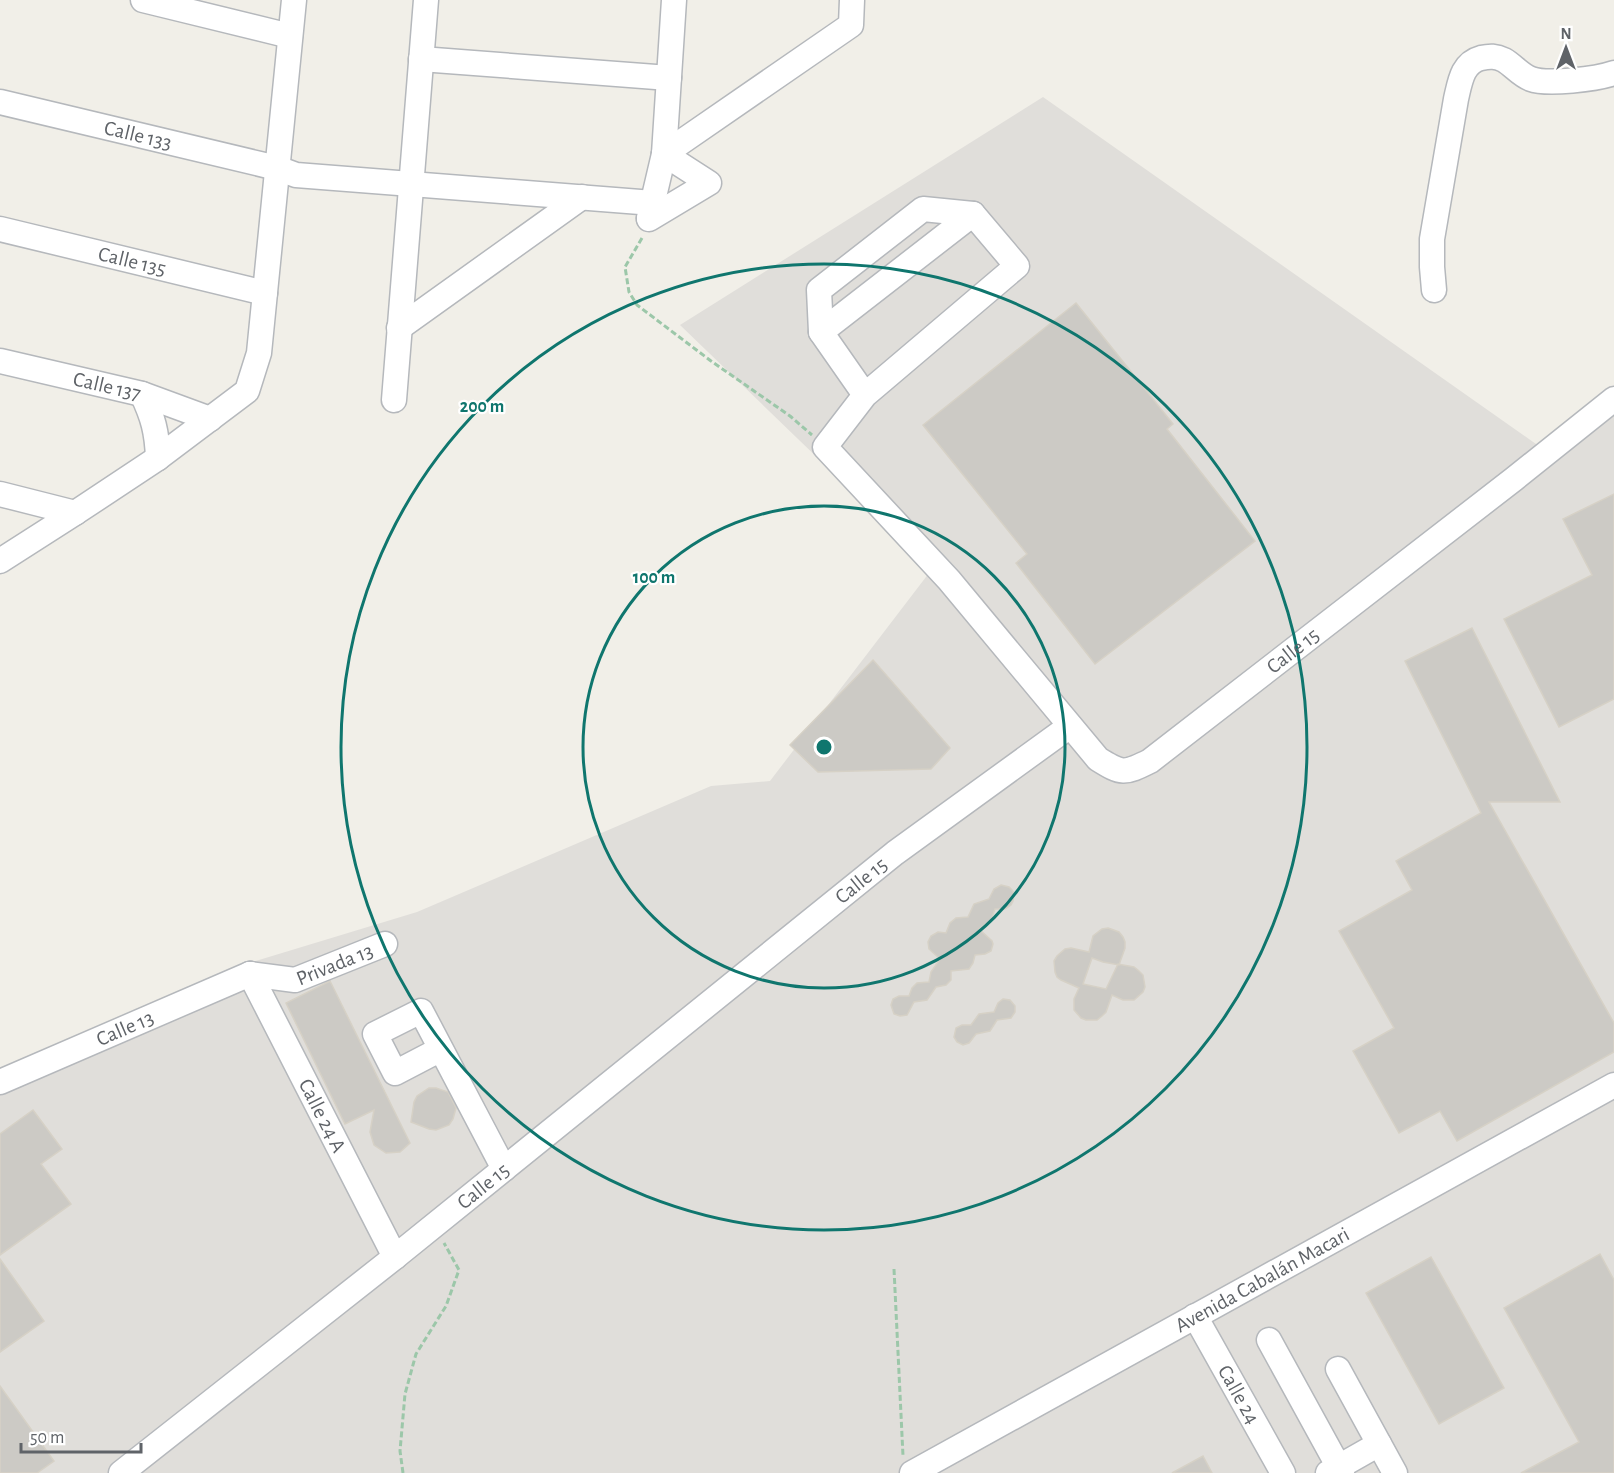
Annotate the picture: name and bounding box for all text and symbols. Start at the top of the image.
north arrow [1536,18,1596,78]
text: N [1560,26,1572,42]
street label: Calle 133 [102,117,174,153]
street label: Calle 135 [96,243,168,279]
street label: Calle 137 [71,368,143,404]
text: 200 m [460,398,504,416]
text: 100 m [633,569,675,587]
street label: Calle 15 [1263,624,1323,677]
centre of rings [814,737,834,757]
street label: Calle 15 [831,853,891,908]
street label: Privada 13 [293,939,376,989]
street label: Calle 13 [93,1007,157,1050]
street label: Calle 24 A [295,1075,350,1156]
street label: Calle 15 [453,1159,513,1213]
street label: Avenida Cabalán Macari [1171,1223,1353,1336]
street label: Calle 24 [1214,1362,1264,1427]
scale bar [21,1416,141,1454]
text: 50 m [30,1429,64,1447]

